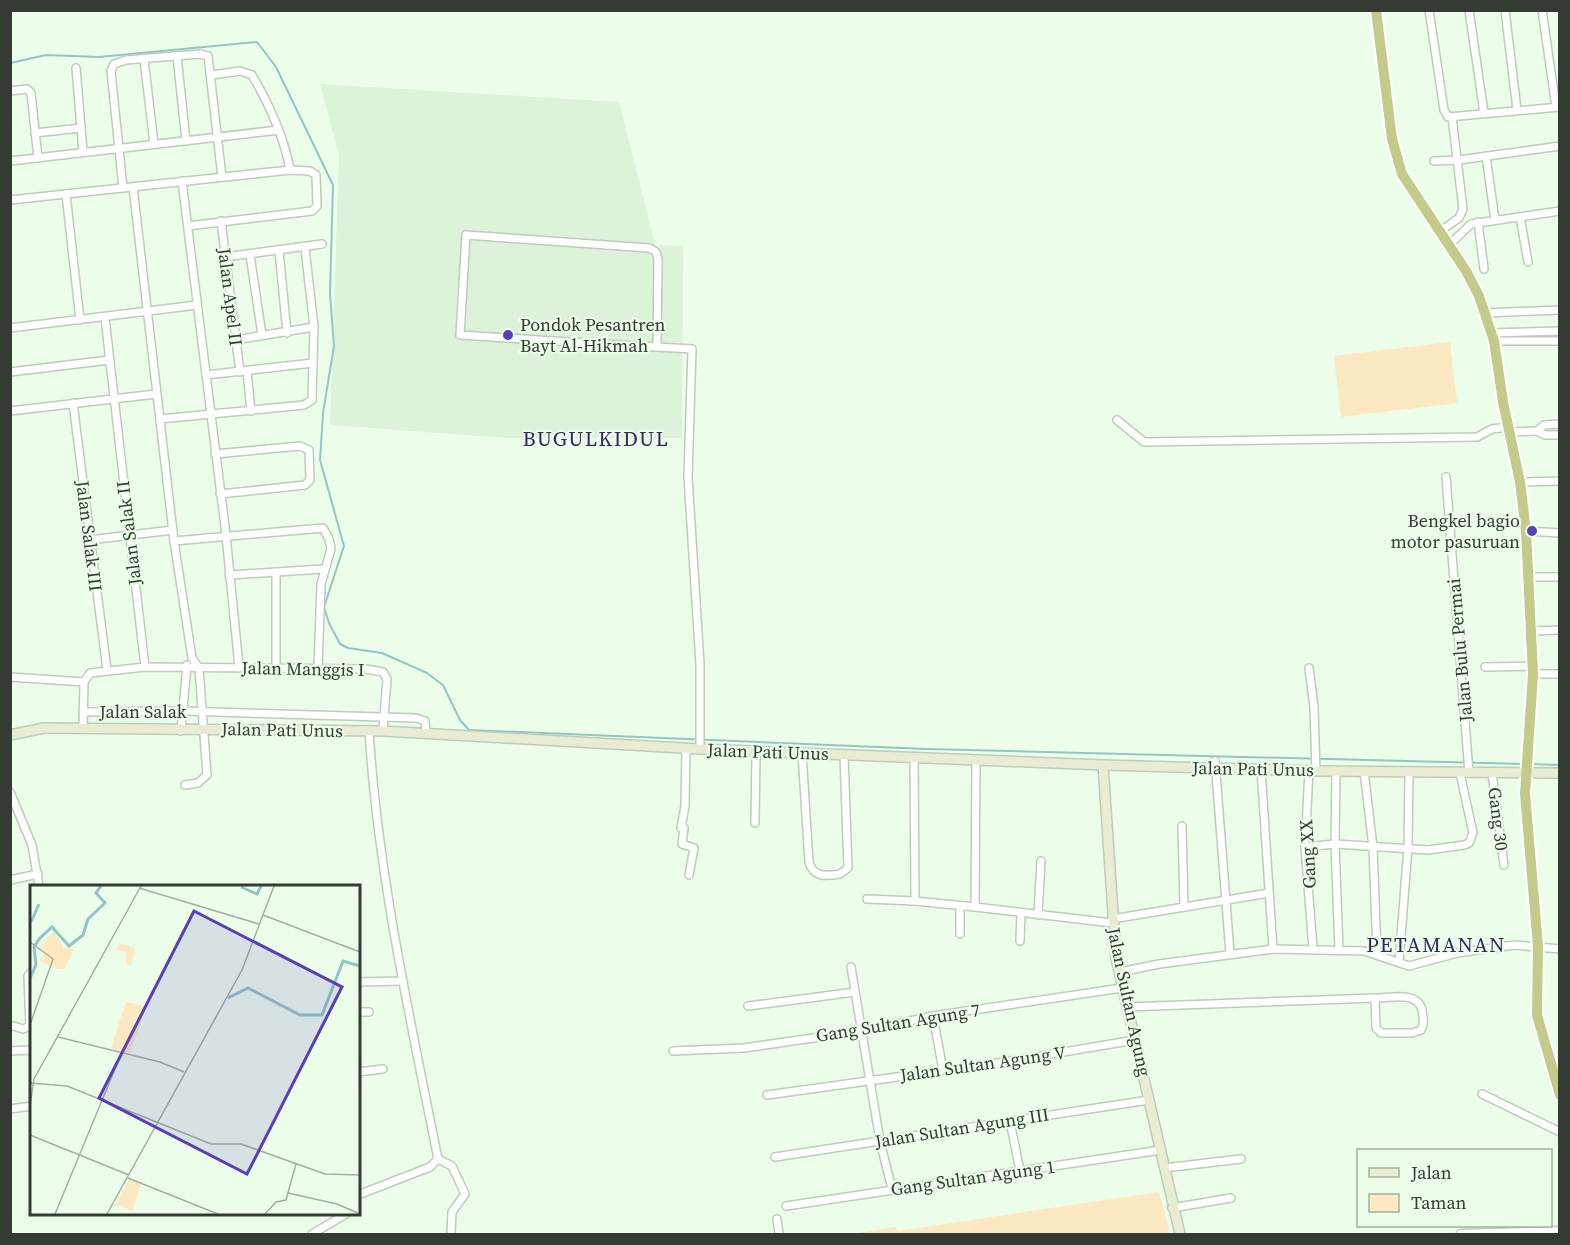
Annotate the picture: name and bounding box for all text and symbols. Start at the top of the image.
street label: Jalan Apel II [212,245,249,347]
place label: Pondok Pesantren Bayt Al-Hikmah [520,312,666,358]
marker: Pondok Pesantren Bayt Al-Hikmah [501,328,515,342]
district label: BUGULKIDUL [523,424,669,453]
street label: Jalan Salak III [70,478,109,593]
street label: Jalan Salak II [110,479,147,588]
place label: Bengkel bagio motor pasuruan [1390,508,1520,554]
marker: Bengkel bagio motor pasuruan [1525,524,1539,538]
street label: Jalan Bulu Permai [1441,577,1478,724]
street label: Jalan Manggis I [240,655,365,682]
street label: Jalan Salak [98,699,187,724]
street label: Jalan Pati Unus [220,716,343,743]
street label: Jalan Pati Unus [706,737,829,766]
street label: Jalan Pati Unus [1191,755,1314,782]
street label: Gang 30 [1482,786,1515,852]
street label: Gang XX [1293,819,1322,889]
inset map [30,885,360,1215]
street label: Jalan Sultan Agung [1101,924,1157,1079]
district label: PETAMANAN [1366,930,1506,959]
street label: Gang Sultan Agung 7 [814,997,982,1048]
street label: Jalan Sultan Agung V [897,1039,1068,1088]
street label: Jalan Sultan Agung III [872,1101,1051,1154]
legend [1357,1149,1552,1227]
street label: Gang Sultan Agung 1 [889,1154,1057,1201]
text: Jalan [1410,1160,1452,1185]
text: Taman [1411,1190,1466,1215]

